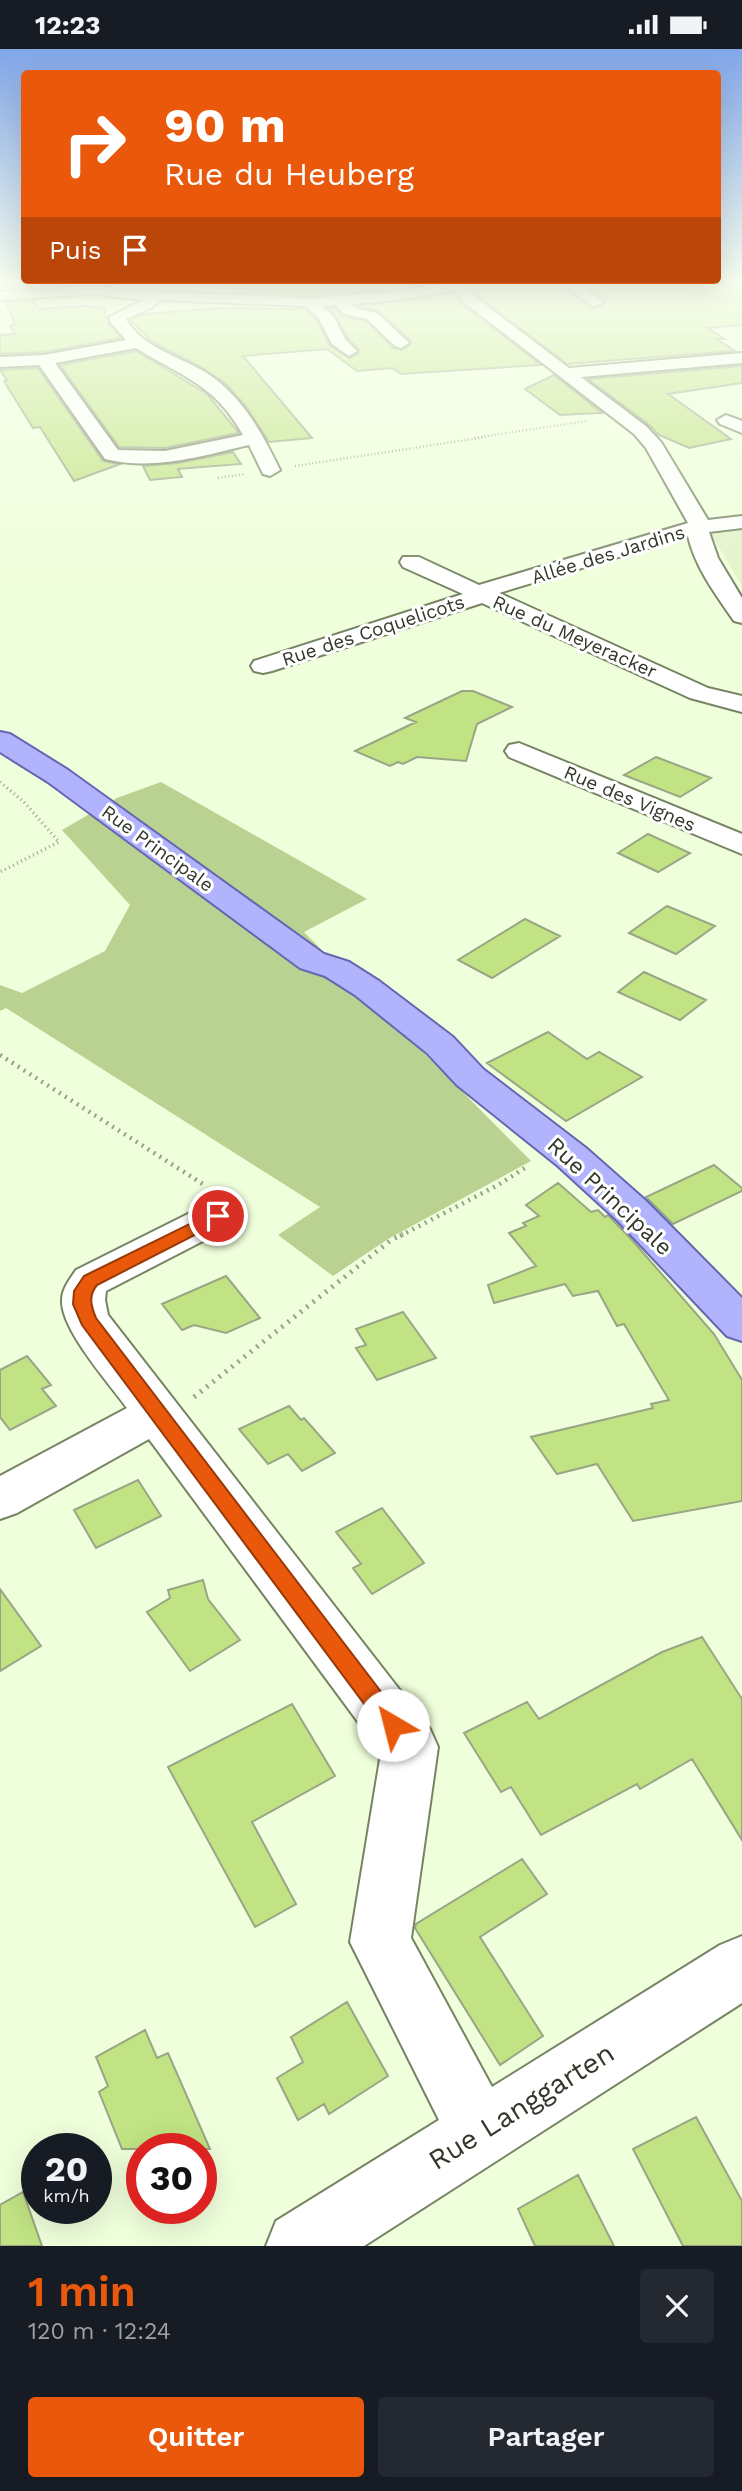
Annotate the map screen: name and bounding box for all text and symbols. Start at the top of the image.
text: 12:23 [35,10,100,40]
text: 90 m [164,96,286,154]
icon: right [49,98,140,189]
text: Rue du Heuberg [164,155,414,193]
icon: arrive [116,231,154,269]
text: Puis [49,235,102,265]
street label: Allée des Jardins [529,520,687,589]
street label: Rue des Coquelicots [279,590,467,671]
street label: Rue du Meyeracker [489,590,661,683]
street label: Rue des Vignes [561,760,699,837]
street label: Rue Principale [97,800,218,897]
street label: Rue Principale [542,1132,678,1261]
pin [188,1186,248,1246]
icon: arrive [199,1197,237,1235]
position arrow [356,1688,430,1762]
street label: Rue Langgarten [422,2036,620,2177]
speed limit sign: 30 [126,2133,217,2224]
text: 20 [45,2148,88,2190]
text: km/h [43,2185,90,2206]
text: 1 min [28,2267,136,2316]
button: close [640,2269,714,2343]
text: 120 m · 12:24 [28,2318,171,2345]
button: Quitter [28,2397,364,2477]
button: Partager [378,2397,714,2477]

